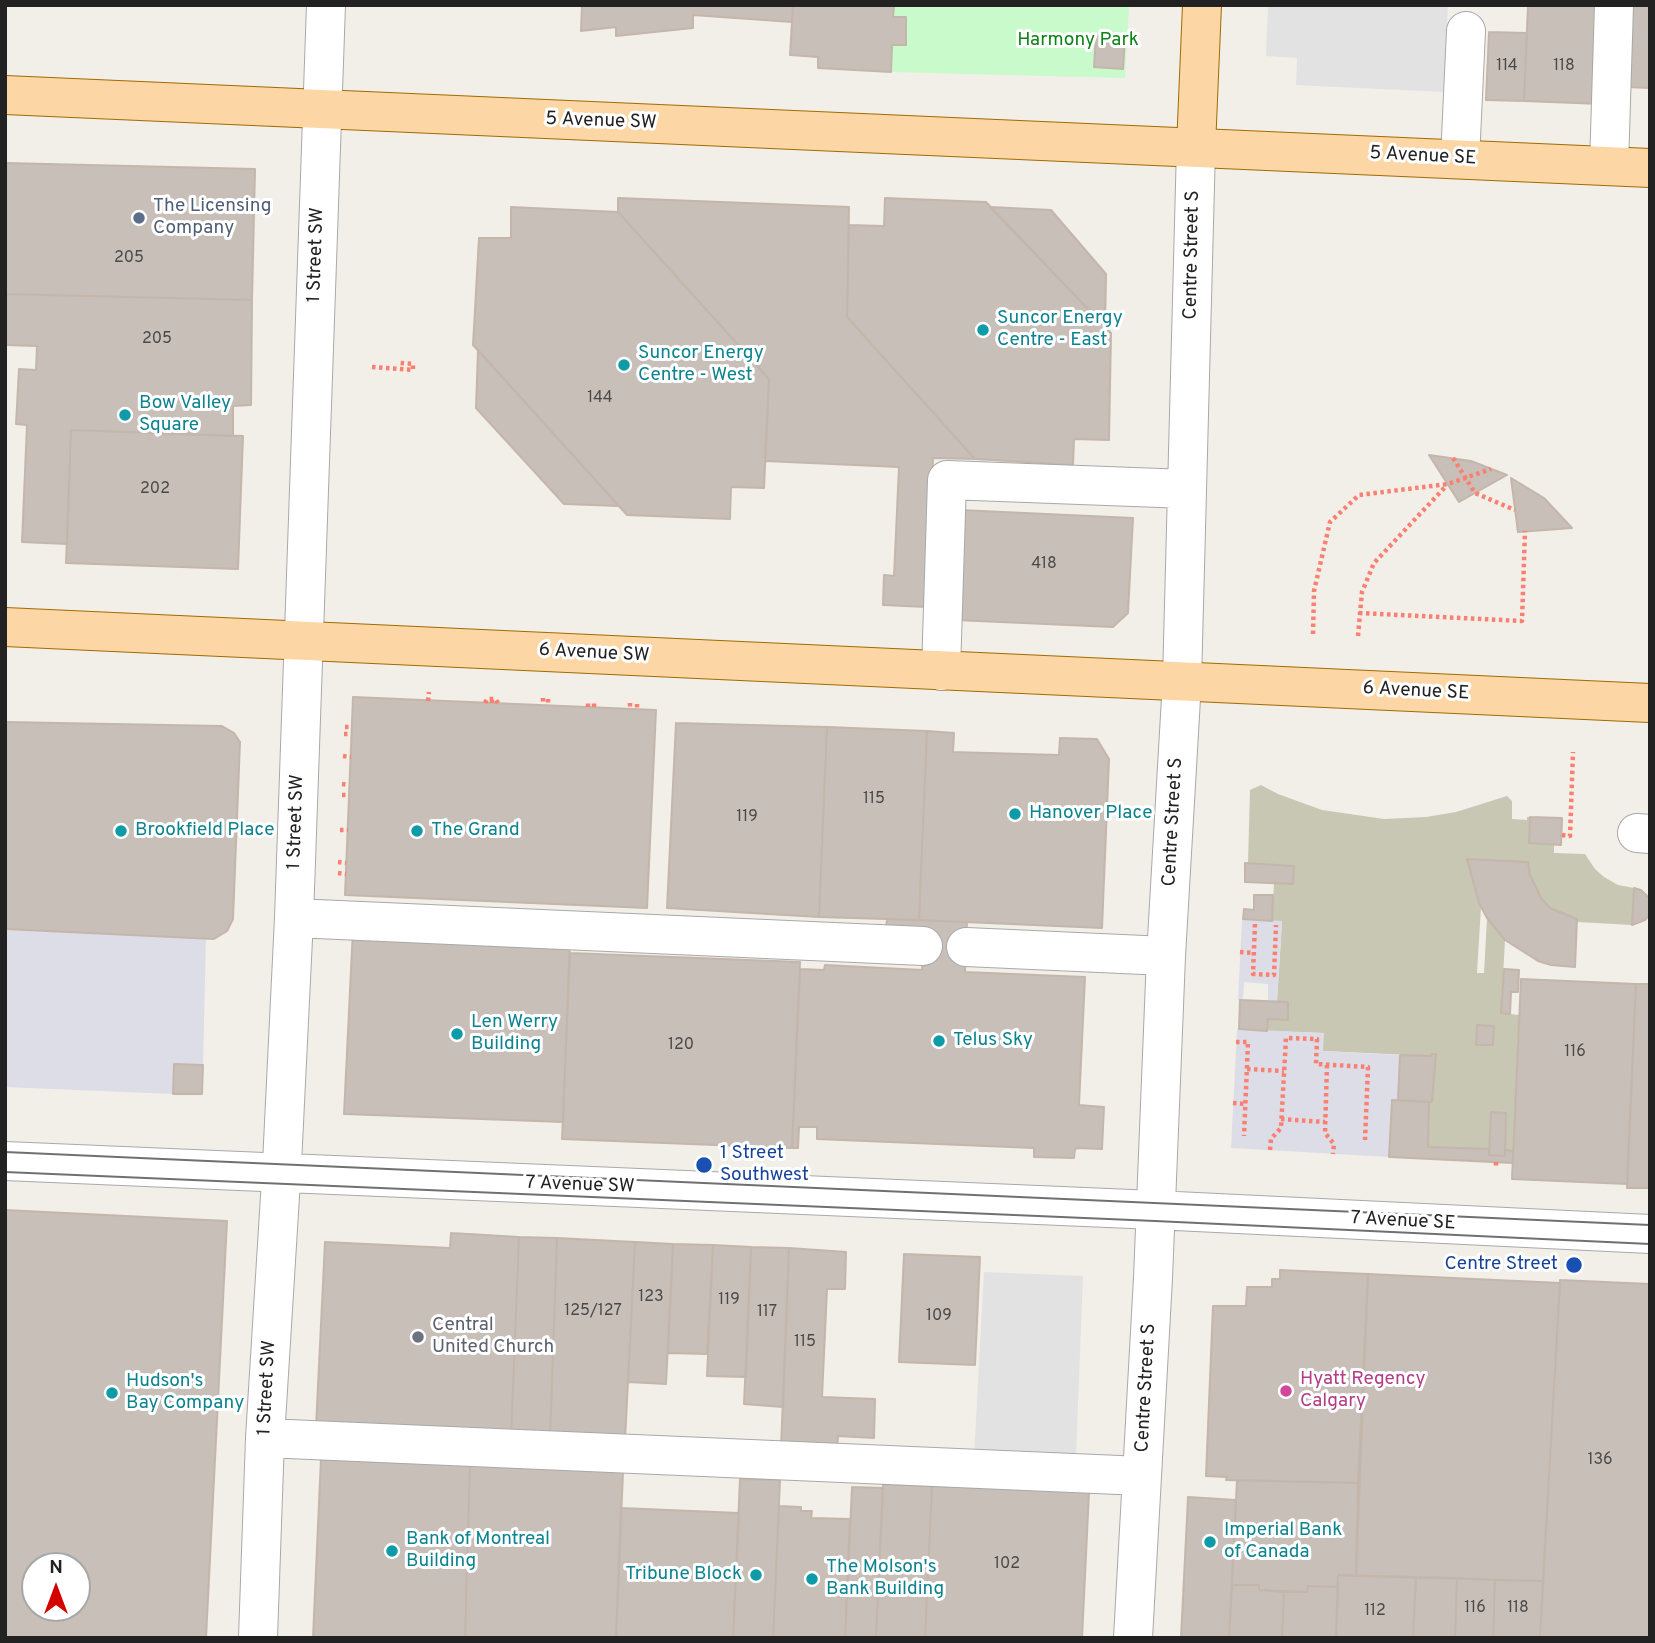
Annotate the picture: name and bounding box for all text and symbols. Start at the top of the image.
park label: Harmony Park [1017,30,1139,52]
house number: 114 [1496,57,1518,77]
house number: 118 [1553,57,1575,77]
street label: 5 Avenue SW [545,109,657,135]
street label: 5 Avenue SE [1369,143,1477,171]
street label: Centre Street S [1180,190,1206,320]
place label: The Licensing Company [153,196,271,240]
street label: 1 Street SW [304,207,330,303]
marker: The Licensing Company [131,210,147,226]
house number: 205 [114,249,144,269]
place label: Suncor Energy Centre - East [997,308,1123,352]
marker: Suncor Energy Centre - East [975,322,991,338]
house number: 205 [142,330,172,350]
place label: Suncor Energy Centre - West [638,343,764,387]
marker: Suncor Energy Centre - West [616,357,632,373]
house number: 144 [587,389,613,409]
place label: Bow Valley Square [139,393,231,437]
marker: Bow Valley Square [117,407,133,423]
house number: 202 [140,480,170,500]
house number: 418 [1031,555,1057,575]
street label: 6 Avenue SW [538,640,650,668]
street label: 6 Avenue SE [1362,678,1470,706]
street label: Centre Street S [1159,757,1189,887]
street label: 1 Street SW [284,774,310,870]
house number: 115 [863,790,885,810]
place label: Hanover Place [1029,803,1152,825]
marker: Hanover Place [1007,806,1023,822]
house number: 119 [736,808,758,828]
place label: Brookfield Place [135,820,274,842]
place label: The Grand [431,820,520,842]
marker: Brookfield Place [113,823,129,839]
marker: The Grand [409,823,425,839]
place label: Len Werry Building [471,1012,558,1056]
marker: Len Werry Building [449,1026,465,1042]
place label: Telus Sky [953,1030,1033,1052]
marker: Telus Sky [931,1033,947,1049]
house number: 120 [668,1036,694,1056]
house number: 116 [1564,1043,1586,1063]
place label: 1 Street Southwest [720,1143,809,1187]
marker: 1 Street Southwest [694,1155,714,1175]
street label: 7 Avenue SW [525,1173,635,1199]
street label: 7 Avenue SE [1350,1208,1456,1236]
place label: Centre Street [1444,1254,1558,1276]
marker: Centre Street [1564,1255,1584,1275]
house number: 123 [638,1288,664,1308]
house number: 119 [718,1291,740,1311]
house number: 125/127 [564,1302,622,1322]
house number: 117 [757,1303,777,1323]
house number: 109 [926,1307,952,1327]
place label: Central United Church [432,1315,554,1359]
street label: Centre Street S [1132,1323,1162,1453]
marker: Central United Church [410,1329,426,1345]
house number: 115 [794,1333,816,1353]
street label: 1 Street SW [254,1340,282,1436]
place label: Hyatt Regency Calgary [1300,1369,1426,1413]
place label: Hudson's Bay Company [126,1371,244,1415]
marker: Hyatt Regency Calgary [1278,1383,1294,1399]
marker: Hudson's Bay Company [104,1385,120,1401]
house number: 136 [1587,1451,1613,1471]
place label: Imperial Bank of Canada [1224,1520,1342,1564]
place label: Bank of Montreal Building [406,1529,550,1573]
marker: Imperial Bank of Canada [1202,1534,1218,1550]
marker: Bank of Montreal Building [384,1543,400,1559]
north arrow [21,1552,91,1622]
house number: 102 [994,1555,1020,1575]
text: N [49,1556,63,1580]
place label: The Molson's Bank Building [826,1557,944,1601]
place label: Tribune Block [625,1564,742,1586]
marker: Tribune Block [748,1567,764,1583]
marker: The Molson's Bank Building [804,1571,820,1587]
house number: 116 [1464,1599,1486,1619]
house number: 118 [1507,1599,1529,1619]
house number: 112 [1364,1602,1386,1622]

